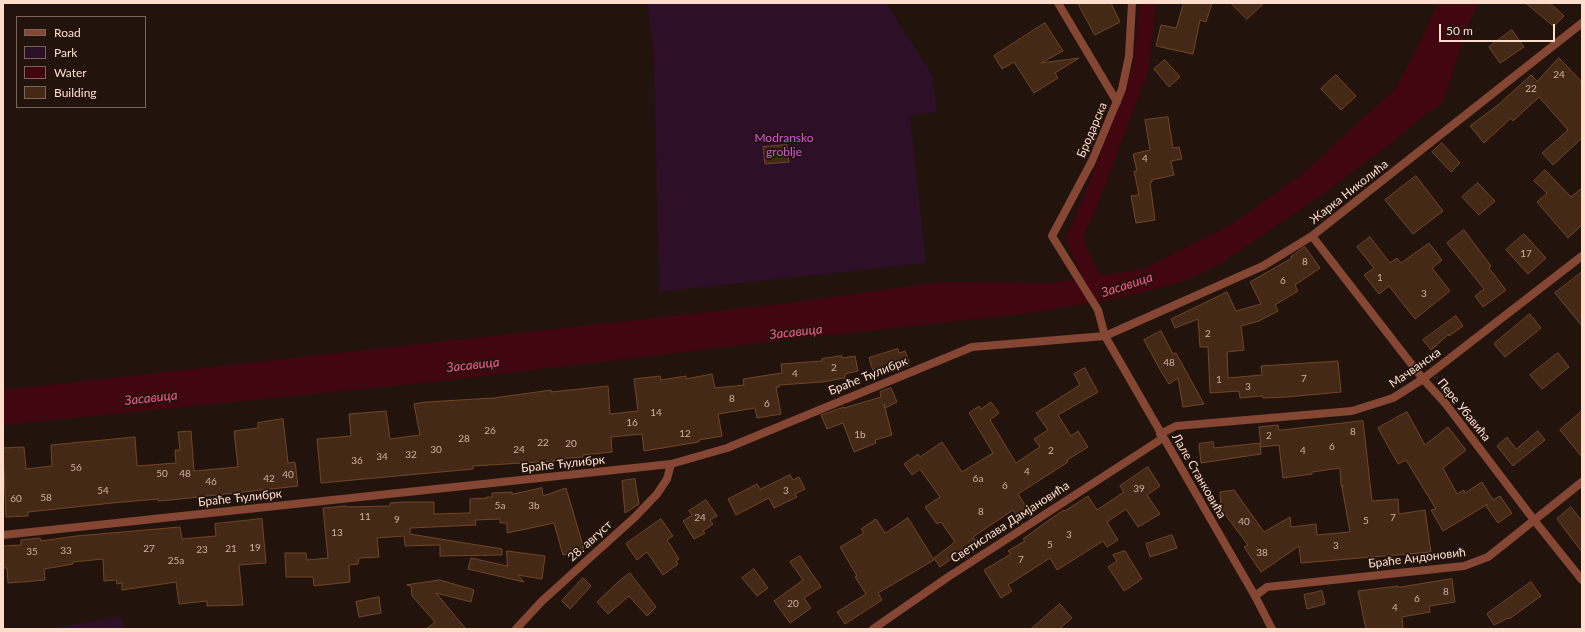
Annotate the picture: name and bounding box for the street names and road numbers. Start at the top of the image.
street label: Бродарска [1074,100,1110,160]
street label: Жарка Николића [1307,157,1391,227]
street label: Мачванска [1386,345,1444,391]
street label: Браће Ћулибрк [826,354,910,398]
street label: Пере Убавића [1434,376,1494,444]
street label: Лале Станковића [1169,431,1229,521]
street label: Браће Ћулибрк [520,452,606,476]
street label: Светислава Дамјановића [948,478,1072,566]
street label: Браће Ћулибрк [197,486,283,510]
street label: 28. август [565,517,615,565]
street label: Браће Андоновић [1367,545,1467,571]

